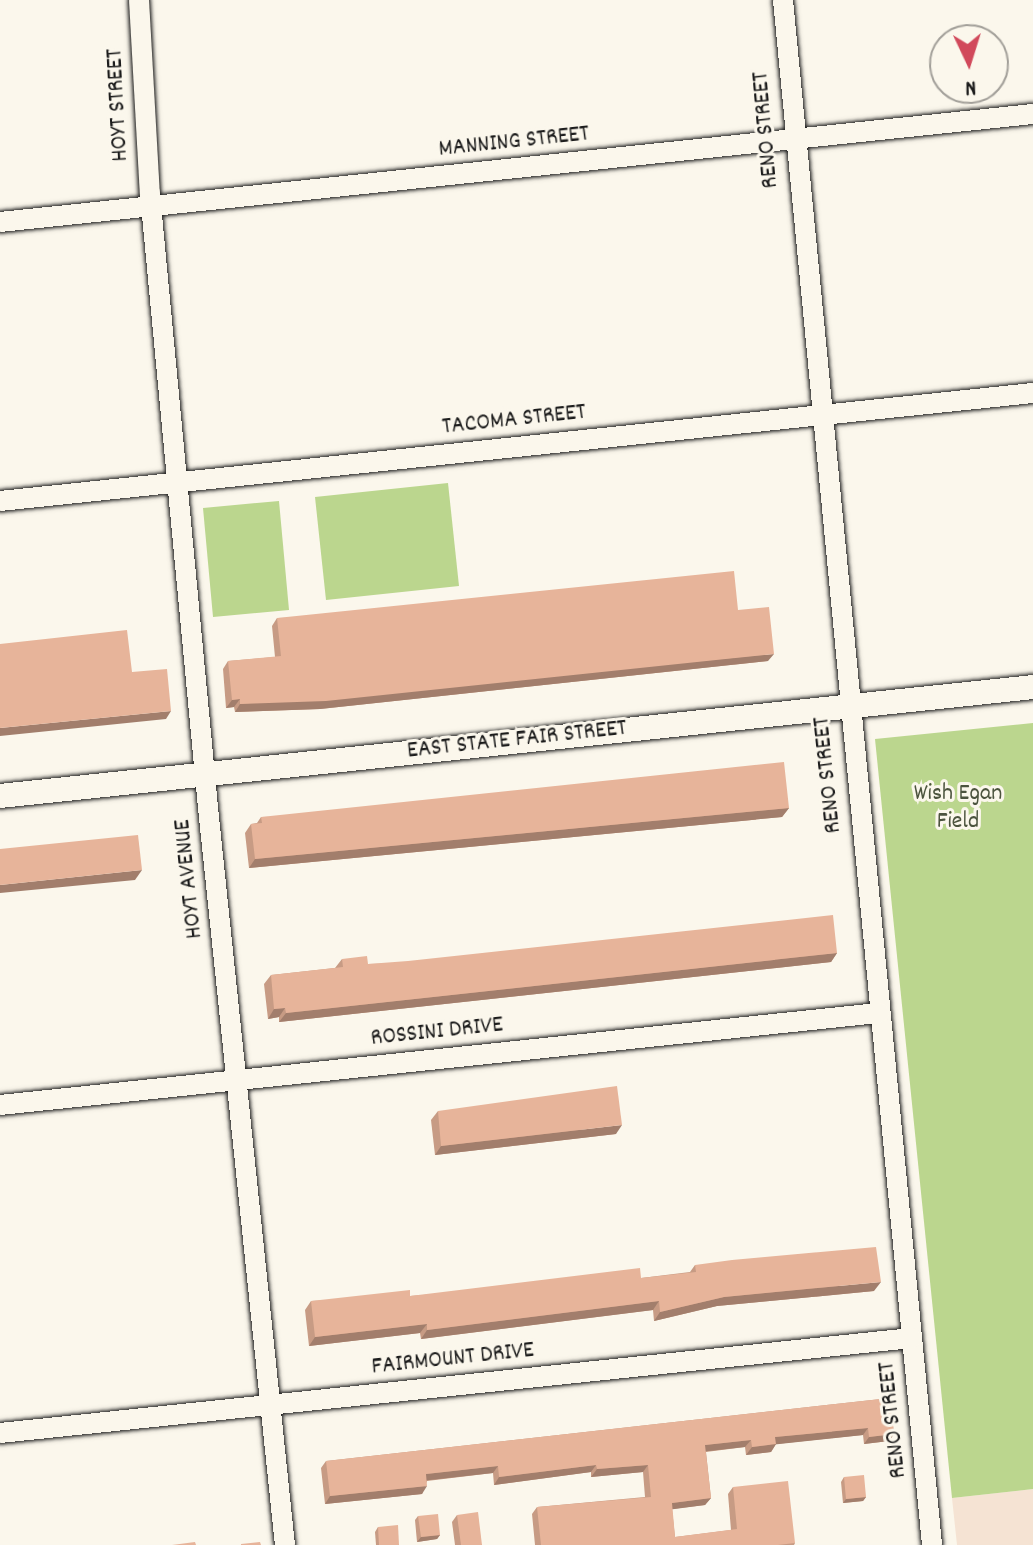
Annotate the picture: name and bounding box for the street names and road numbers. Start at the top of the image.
street label: HOYT STREET [102,48,136,162]
street label: RENO STREET [748,70,786,190]
street label: MANNING STREET [437,121,591,165]
street label: TACOMA STREET [441,399,587,443]
street label: EAST STATE FAIR STREET [406,715,628,767]
street label: RENO STREET [809,715,849,835]
street label: HOYT AVENUE [169,818,211,940]
street label: ROSSINI DRIVE [369,1012,505,1054]
street label: FAIRMOUNT DRIVE [370,1337,536,1383]
street label: RENO STREET [874,1360,914,1480]

